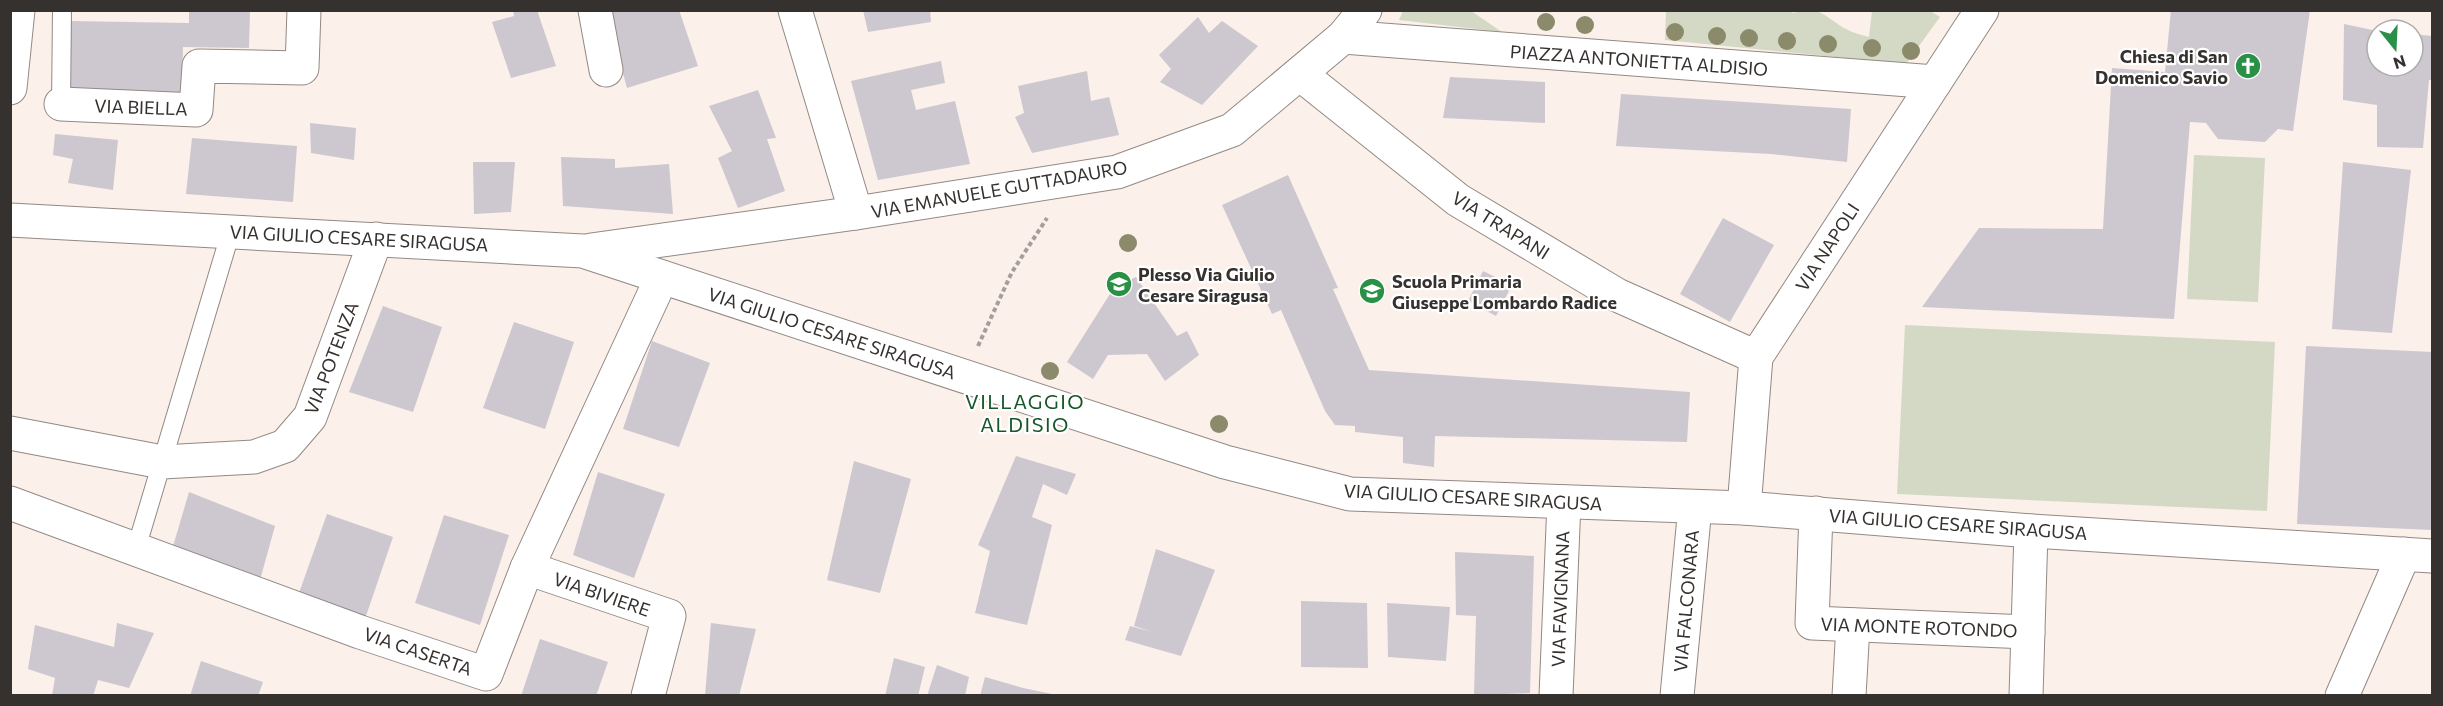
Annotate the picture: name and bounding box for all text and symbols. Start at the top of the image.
north arrow [2365,18,2425,78]
street label: PIAZZA ANTONIETTA ALDISIO [1509,40,1769,80]
place label: Chiesa di San Domenico Savio [2095,45,2228,88]
church icon: Chiesa di San Domenico Savio [2233,51,2263,81]
text: N [2391,52,2408,74]
street label: VIA BIELLA [94,94,188,120]
street label: VIA EMANUELE GUTTADAURO [869,156,1129,222]
street label: VIA TRAPANI [1448,186,1554,264]
street label: VIA NAPOLI [1790,199,1864,295]
street label: VIA GIULIO CESARE SIRAGUSA [229,220,489,256]
place label: Plesso Via Giulio Cesare Siragusa [1138,263,1275,306]
school or university icon: Plesso Via Giulio Cesare Siragusa [1104,269,1134,299]
place label: Scuola Primaria Giuseppe Lombardo Radice [1392,270,1617,313]
school or university icon: Scuola Primaria Giuseppe Lombardo Radice [1357,276,1387,306]
street label: VIA GIULIO CESARE SIRAGUSA [705,282,959,384]
street label: VIA POTENZA [299,299,363,417]
district label: VILLAGGIO ALDISIO [965,389,1085,436]
street label: VIA GIULIO CESARE SIRAGUSA [1343,479,1603,515]
street label: VIA GIULIO CESARE SIRAGUSA [1828,504,2088,544]
street label: VIA FALCONARA [1669,529,1703,673]
street label: VIA FAVIGNANA [1547,530,1573,668]
street label: VIA BIVIERE [551,567,653,621]
street label: VIA MONTE ROTONDO [1820,613,2018,641]
street label: VIA CASERTA [361,622,475,680]

